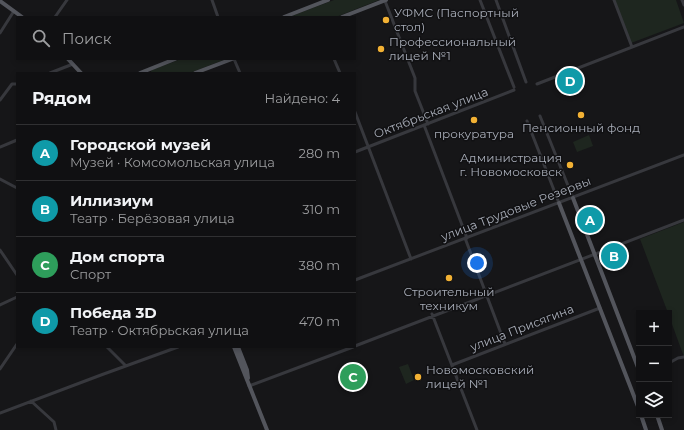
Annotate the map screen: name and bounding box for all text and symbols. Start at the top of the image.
place label: УФМС (Паспортный стол) [394,5,519,34]
marker: УФМС (Паспортный стол) [381,15,391,25]
search box [16,16,356,60]
icon: search [30,27,52,49]
text: Поиск [62,29,111,48]
place label: Профессиональный лицей №1 [389,34,516,63]
marker: Профессиональный лицей №1 [376,44,386,54]
pin: D [557,66,583,96]
street label: Октябрьская улица [372,84,490,141]
text: Рядом [32,88,91,108]
text: Найдено: 4 [265,90,340,106]
marker: Пенсионный фонд [576,110,586,120]
marker: прокуратура [469,115,479,125]
place label: Пенсионный фонд [522,120,640,135]
place label: прокуратура [434,126,514,141]
text: Городской музей [70,135,211,154]
text: A [40,145,50,161]
text: 280 m [299,145,340,161]
place label: Администрация г. Новомосковск [459,150,562,179]
text: Музей · Комсомольская улица [70,154,275,170]
marker: Администрация г. Новомосковск [565,160,575,170]
street label: улица Трудовые Резервы [438,173,593,244]
text: Иллизиум [70,191,153,210]
text: B [40,201,50,217]
text: 310 m [302,201,340,217]
pin: A [577,205,603,235]
text: Театр · Берёзовая улица [70,210,235,226]
pin: B [601,241,627,271]
text: Дом спорта [70,247,165,266]
your location [467,253,487,273]
text: C [40,257,50,273]
text: 380 m [299,257,340,273]
text: Спорт [70,266,111,282]
marker: Строительный техникум [444,273,454,283]
place label: Строительный техникум [404,284,495,313]
street label: улица Присягина [467,301,576,355]
text: Победа 3D [70,303,157,322]
map controls [636,310,672,418]
button: + [636,310,672,346]
text: D [40,313,50,329]
text: 470 m [299,313,340,329]
text: Театр · Октябрьская улица [70,322,249,338]
button: − [636,346,672,382]
pin: C [340,362,366,392]
place label: Новомосковский лицей №1 [426,362,534,391]
marker: Новомосковский лицей №1 [413,372,423,382]
button: layers [636,382,672,418]

